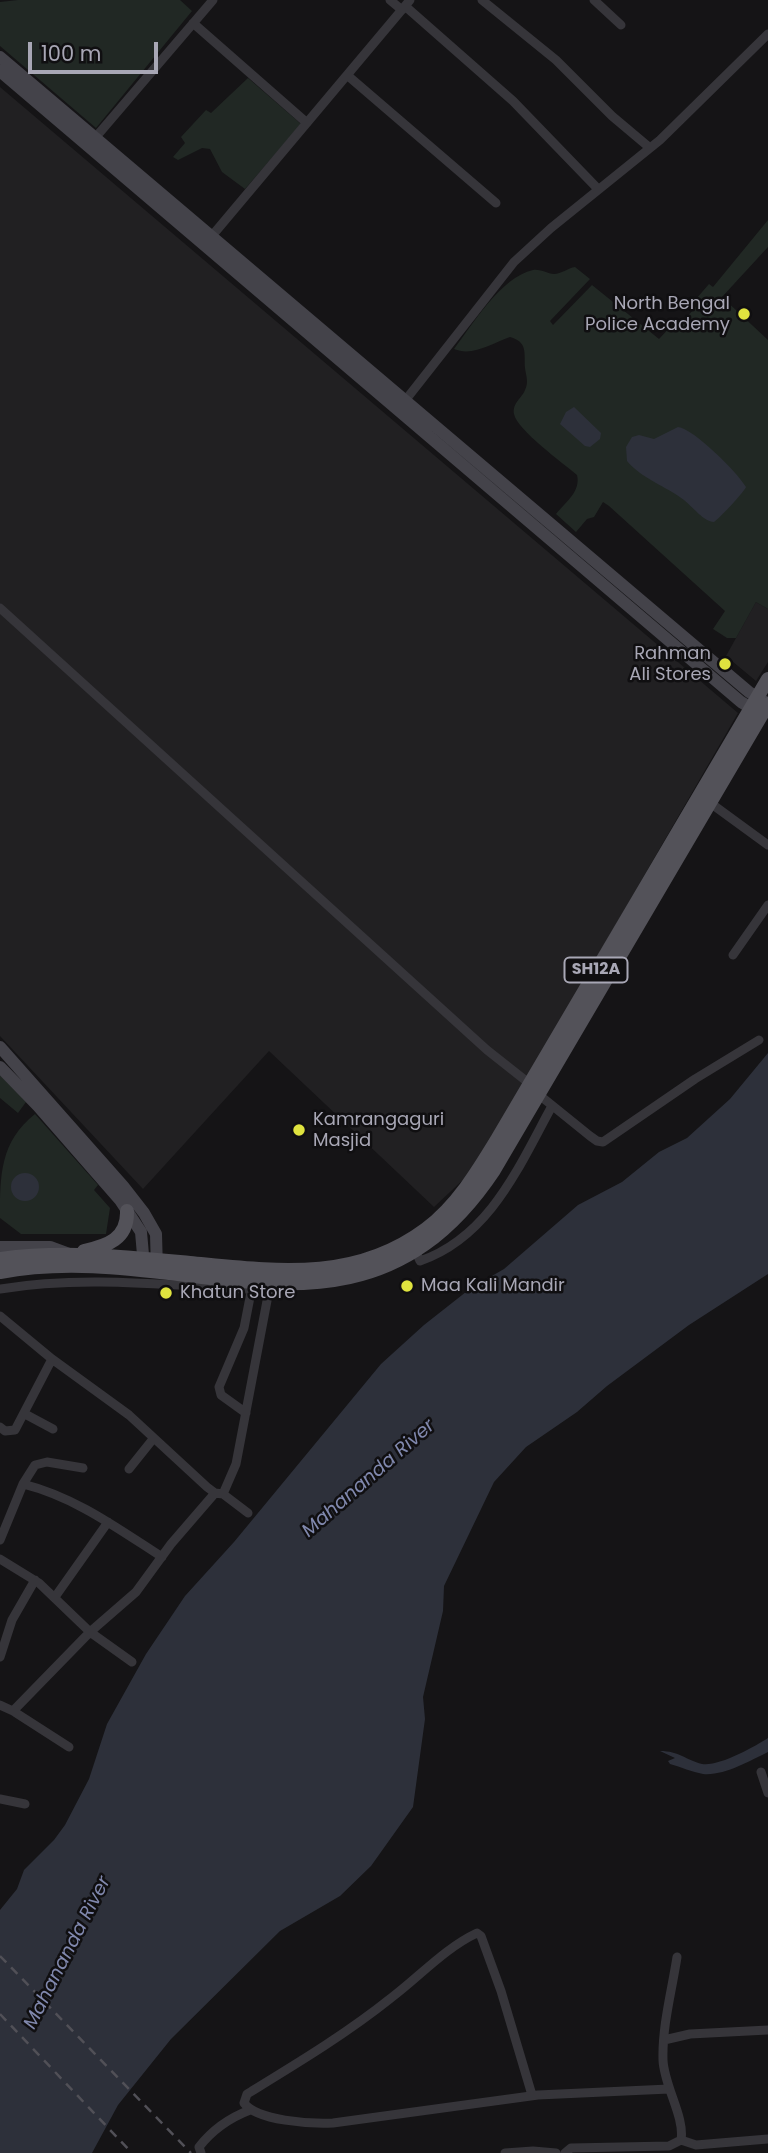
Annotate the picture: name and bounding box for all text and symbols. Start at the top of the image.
scale bar [32,28,161,72]
text: 100 m [41,39,101,68]
place label: North Bengal Police Academy [585,293,730,336]
marker: North Bengal Police Academy [736,306,752,322]
place label: Rahman Ali Stores [629,643,711,686]
marker: Rahman Ali Stores [717,656,733,672]
road number: SH12A [564,958,628,982]
place label: Kamrangaguri Masjid [313,1109,444,1152]
marker: Kamrangaguri Masjid [291,1122,307,1138]
place label: Maa Kali Mandir [421,1275,565,1297]
marker: Maa Kali Mandir [399,1278,415,1294]
place label: Khatun Store [180,1282,295,1304]
marker: Khatun Store [158,1285,174,1301]
water label: Mahananda River [298,1415,440,1543]
water label: Mahananda River [20,1873,116,2033]

